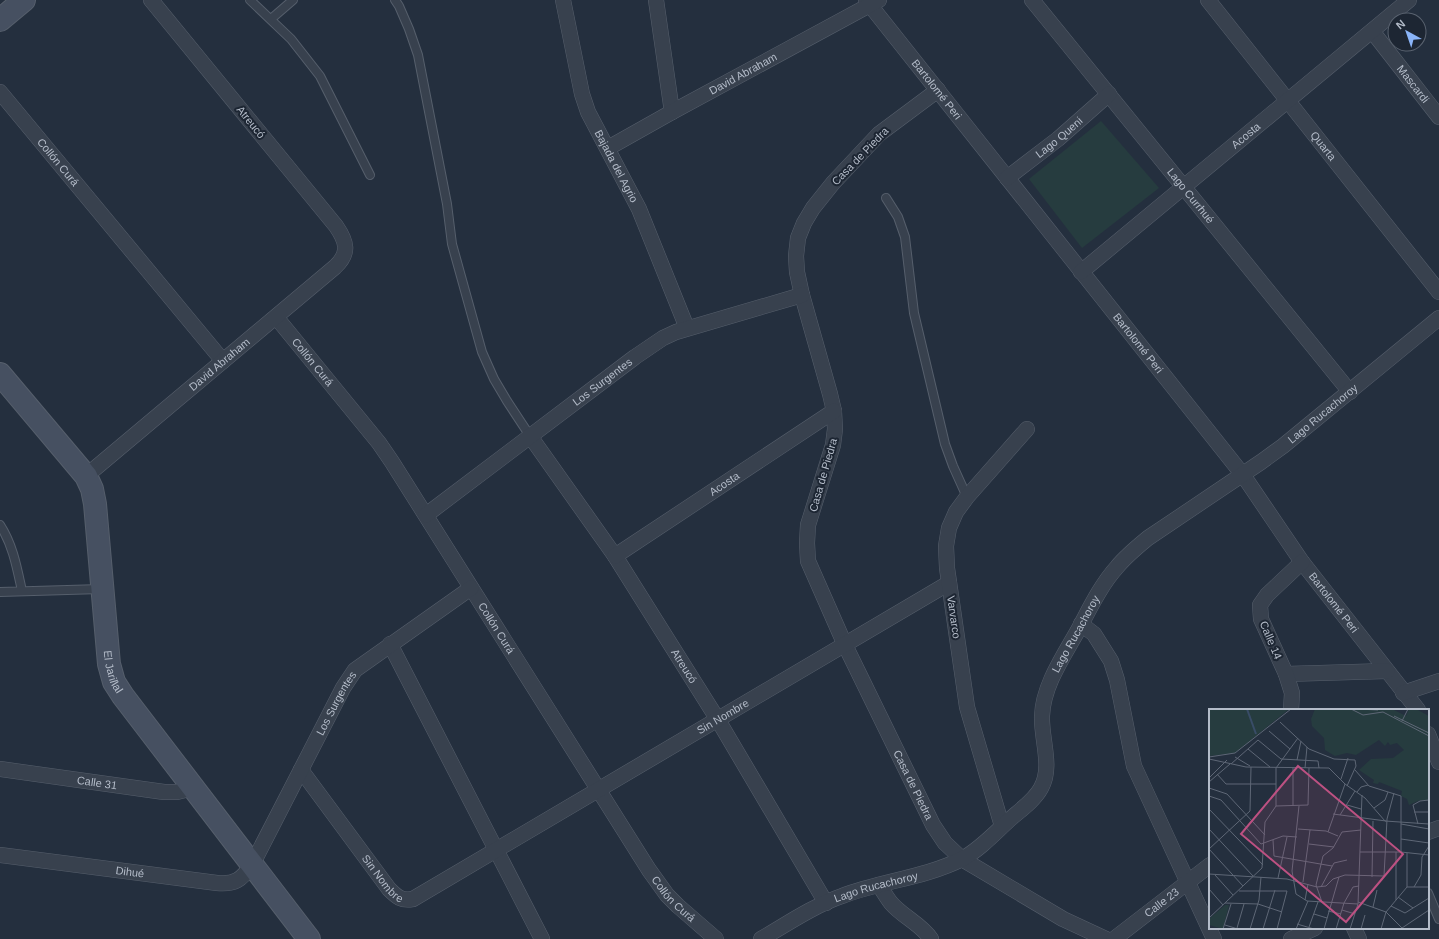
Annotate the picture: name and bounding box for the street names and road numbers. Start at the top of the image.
street label: David Abraham [707,50,779,97]
street label: Bartolomé Peri [910,57,964,122]
street label: Mascardi [1395,63,1432,105]
street label: Atreucó [234,103,268,141]
street label: Lago Queni [1033,114,1085,160]
street label: Acosta [1229,119,1263,151]
street label: Casa de Piedra [829,124,891,187]
street label: Bajada del Agrio [592,128,640,204]
street label: Quarta [1308,129,1339,163]
street label: Collón Curá [35,136,82,189]
street label: Lago Currhué [1165,166,1217,226]
street label: Bartolomé Peri [1111,311,1166,375]
street label: David Abraham [187,335,252,393]
street label: Collón Curá [290,336,336,389]
street label: Los Surgentes [570,355,635,408]
street label: Lago Rucachoroy [1285,381,1360,446]
street label: Casa de Piedra [807,436,839,513]
street label: Acosta [707,469,742,498]
street label: Bartolomé Peri [1307,570,1361,635]
street label: Lago Rucachoroy [1049,593,1102,674]
street label: Varvarco [945,595,963,639]
street label: Collón Curá [476,600,518,657]
street label: Calle 14 [1258,619,1284,661]
street label: Atreucó [669,647,699,685]
street label: El Jarillal [102,650,125,695]
street label: Los Surgentes [314,669,359,737]
street label: Sin Nombre [695,696,751,736]
street label: Casa de Piedra [891,748,936,822]
street label: Calle 31 [76,774,118,791]
street label: Sin Nombre [360,852,405,905]
street label: Dihué [115,864,145,880]
street label: Lago Rucachoroy [832,869,919,904]
street label: Collón Curá [649,874,698,925]
street label: Calle 23 [1142,885,1181,919]

